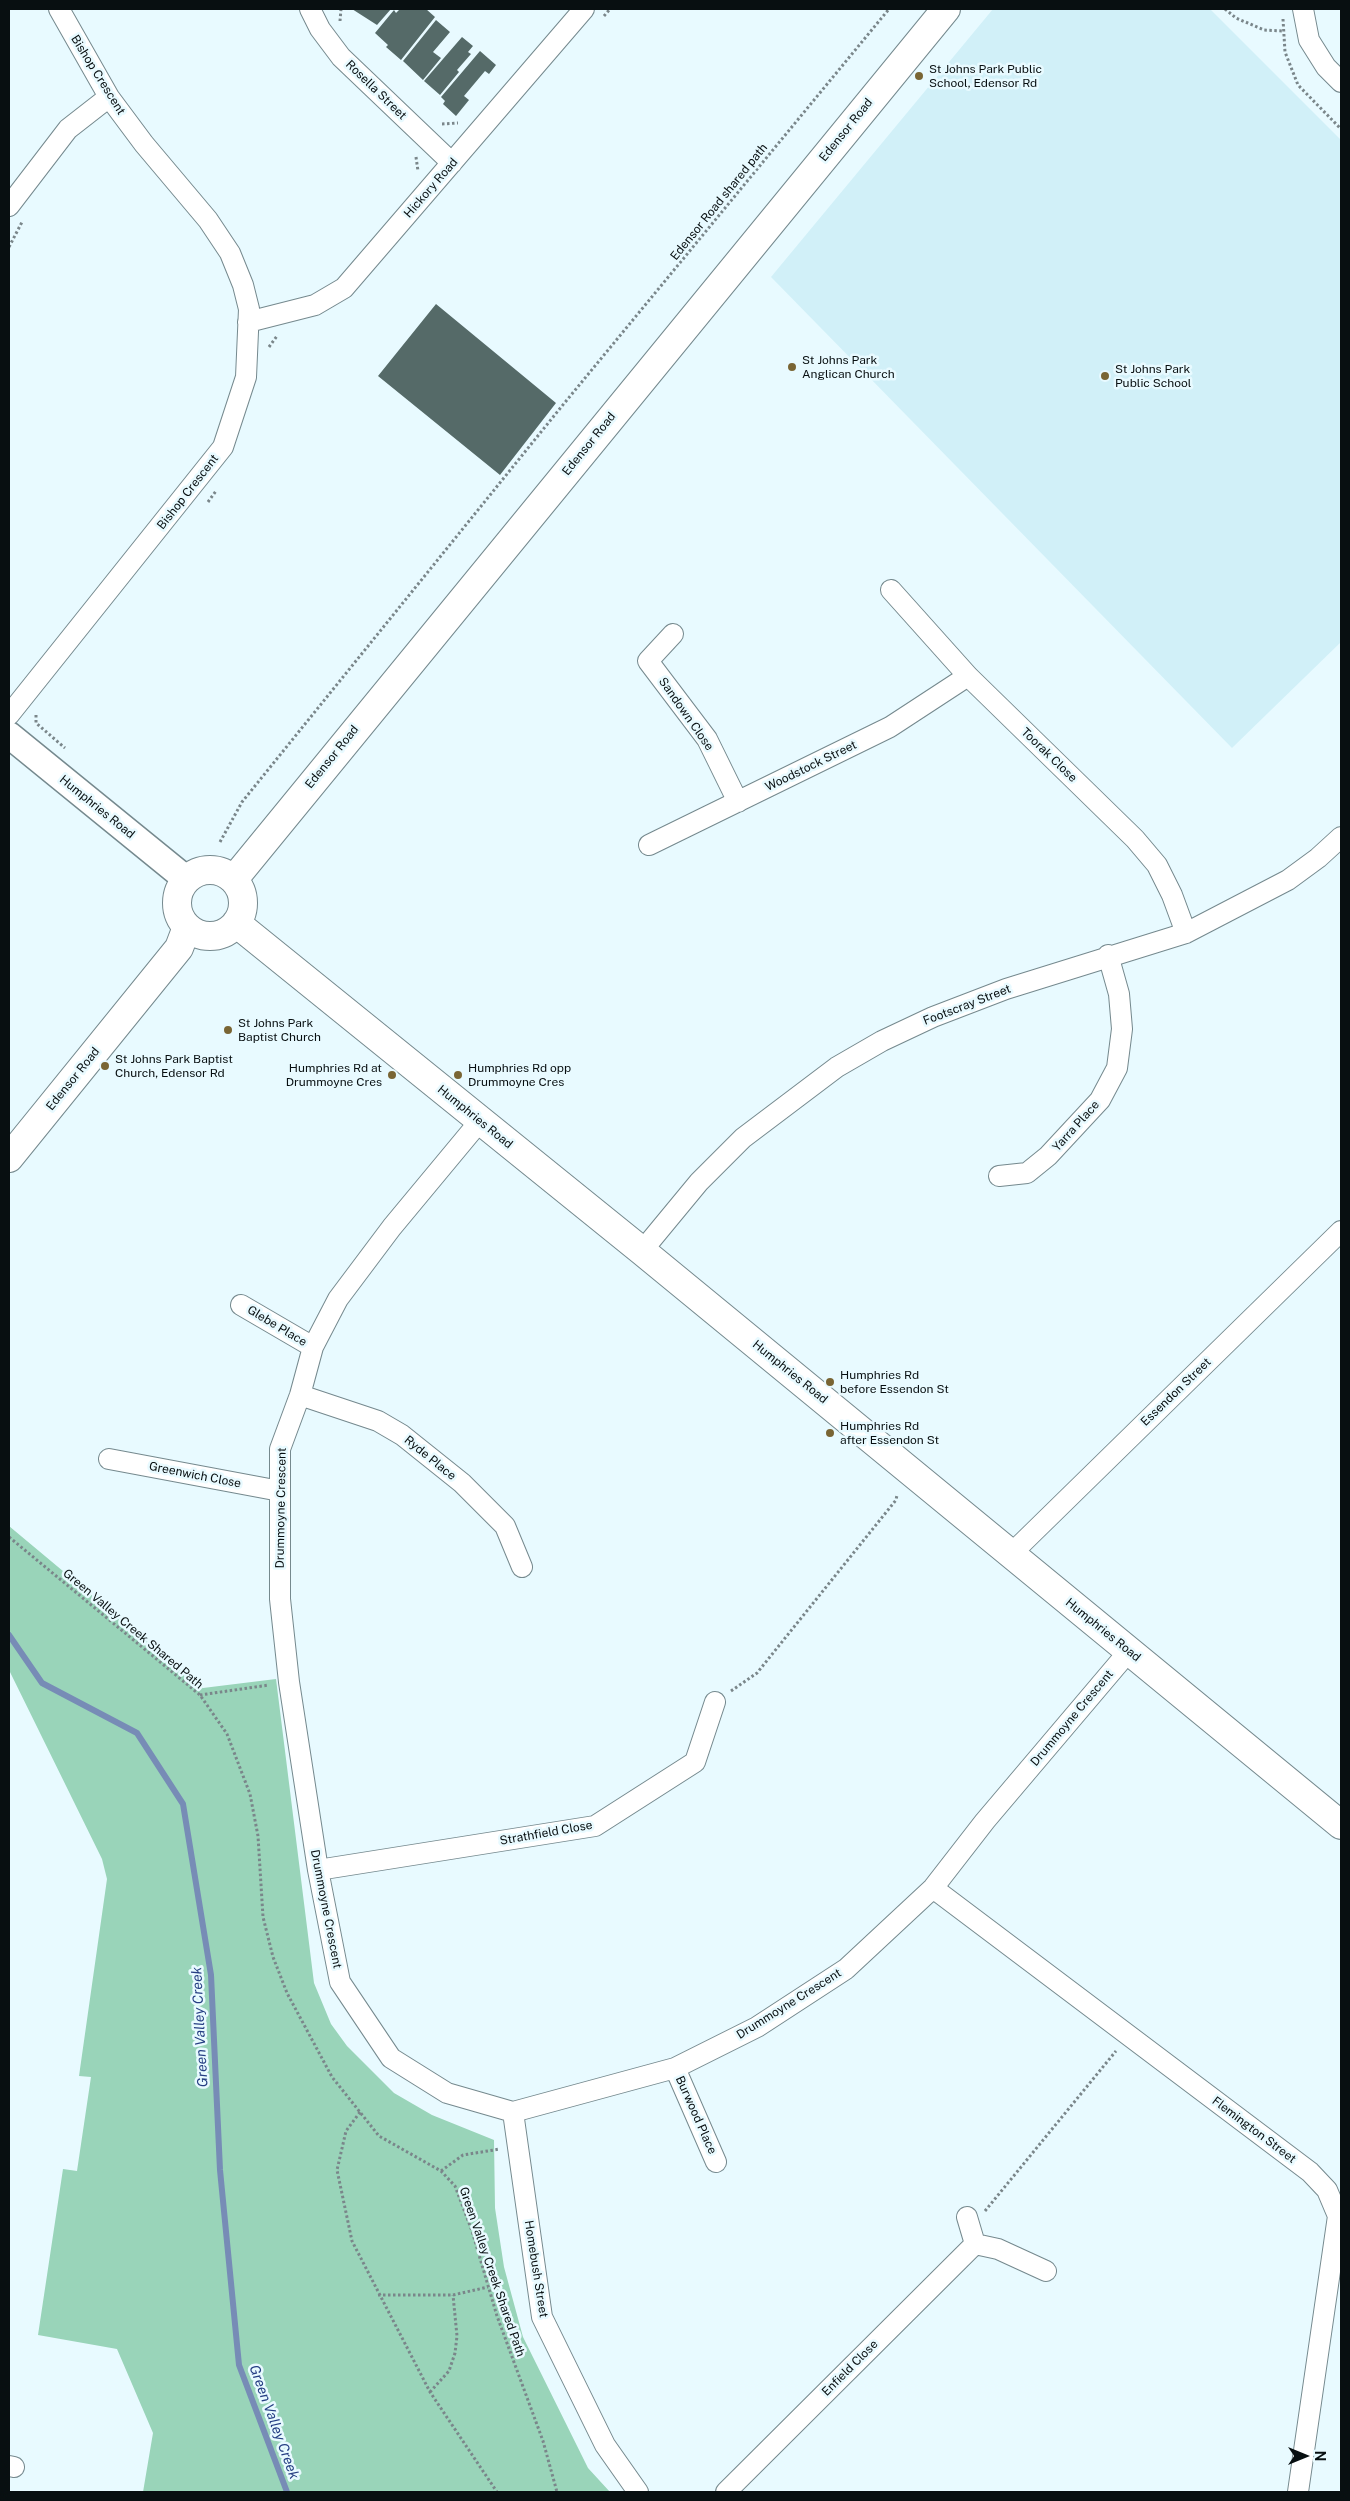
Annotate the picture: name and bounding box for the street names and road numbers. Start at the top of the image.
street label: Bishop Crescent [68,33,128,117]
street label: Rosella Street [343,57,409,123]
street label: Edensor Road [816,96,876,164]
street label: Edensor Road shared path [667,141,771,263]
street label: Hickory Road [401,155,461,221]
street label: Edensor Road [559,410,619,478]
street label: Bishop Crescent [154,452,222,532]
street label: Sandown Close [655,675,717,753]
street label: Edensor Road [302,723,362,791]
street label: Toorak Close [1018,725,1080,785]
street label: Woodstock Street [763,738,859,794]
street label: Humphries Road [57,772,137,842]
street label: Footscray Street [921,982,1013,1028]
street label: Edensor Road [43,1045,103,1113]
street label: Humphries Road [435,1082,515,1152]
street label: Yarra Place [1050,1098,1102,1154]
street label: Glebe Place [245,1303,309,1349]
street label: Humphries Road [750,1337,830,1407]
street label: Essendon Street [1138,1355,1214,1429]
street label: Ryde Place [401,1433,459,1483]
street label: Drummoyne Crescent [273,1447,289,1569]
street label: Greenwich Close [148,1459,242,1491]
street label: Green Valley Creek Shared Path [60,1566,206,1692]
street label: Humphries Road [1063,1595,1143,1665]
street label: Drummoyne Crescent [1028,1667,1116,1769]
street label: Strathfield Close [499,1818,593,1848]
street label: Drummoyne Crescent [307,1848,345,1970]
street label: Drummoyne Crescent [734,1966,844,2042]
street label: Burwood Place [672,2074,720,2156]
street label: Flemington Street [1209,2094,1299,2166]
street label: Green Valley Creek Shared Path [456,2185,528,2359]
street label: Homebush Street [521,2219,551,2319]
street label: Enfield Close [819,2337,881,2399]

